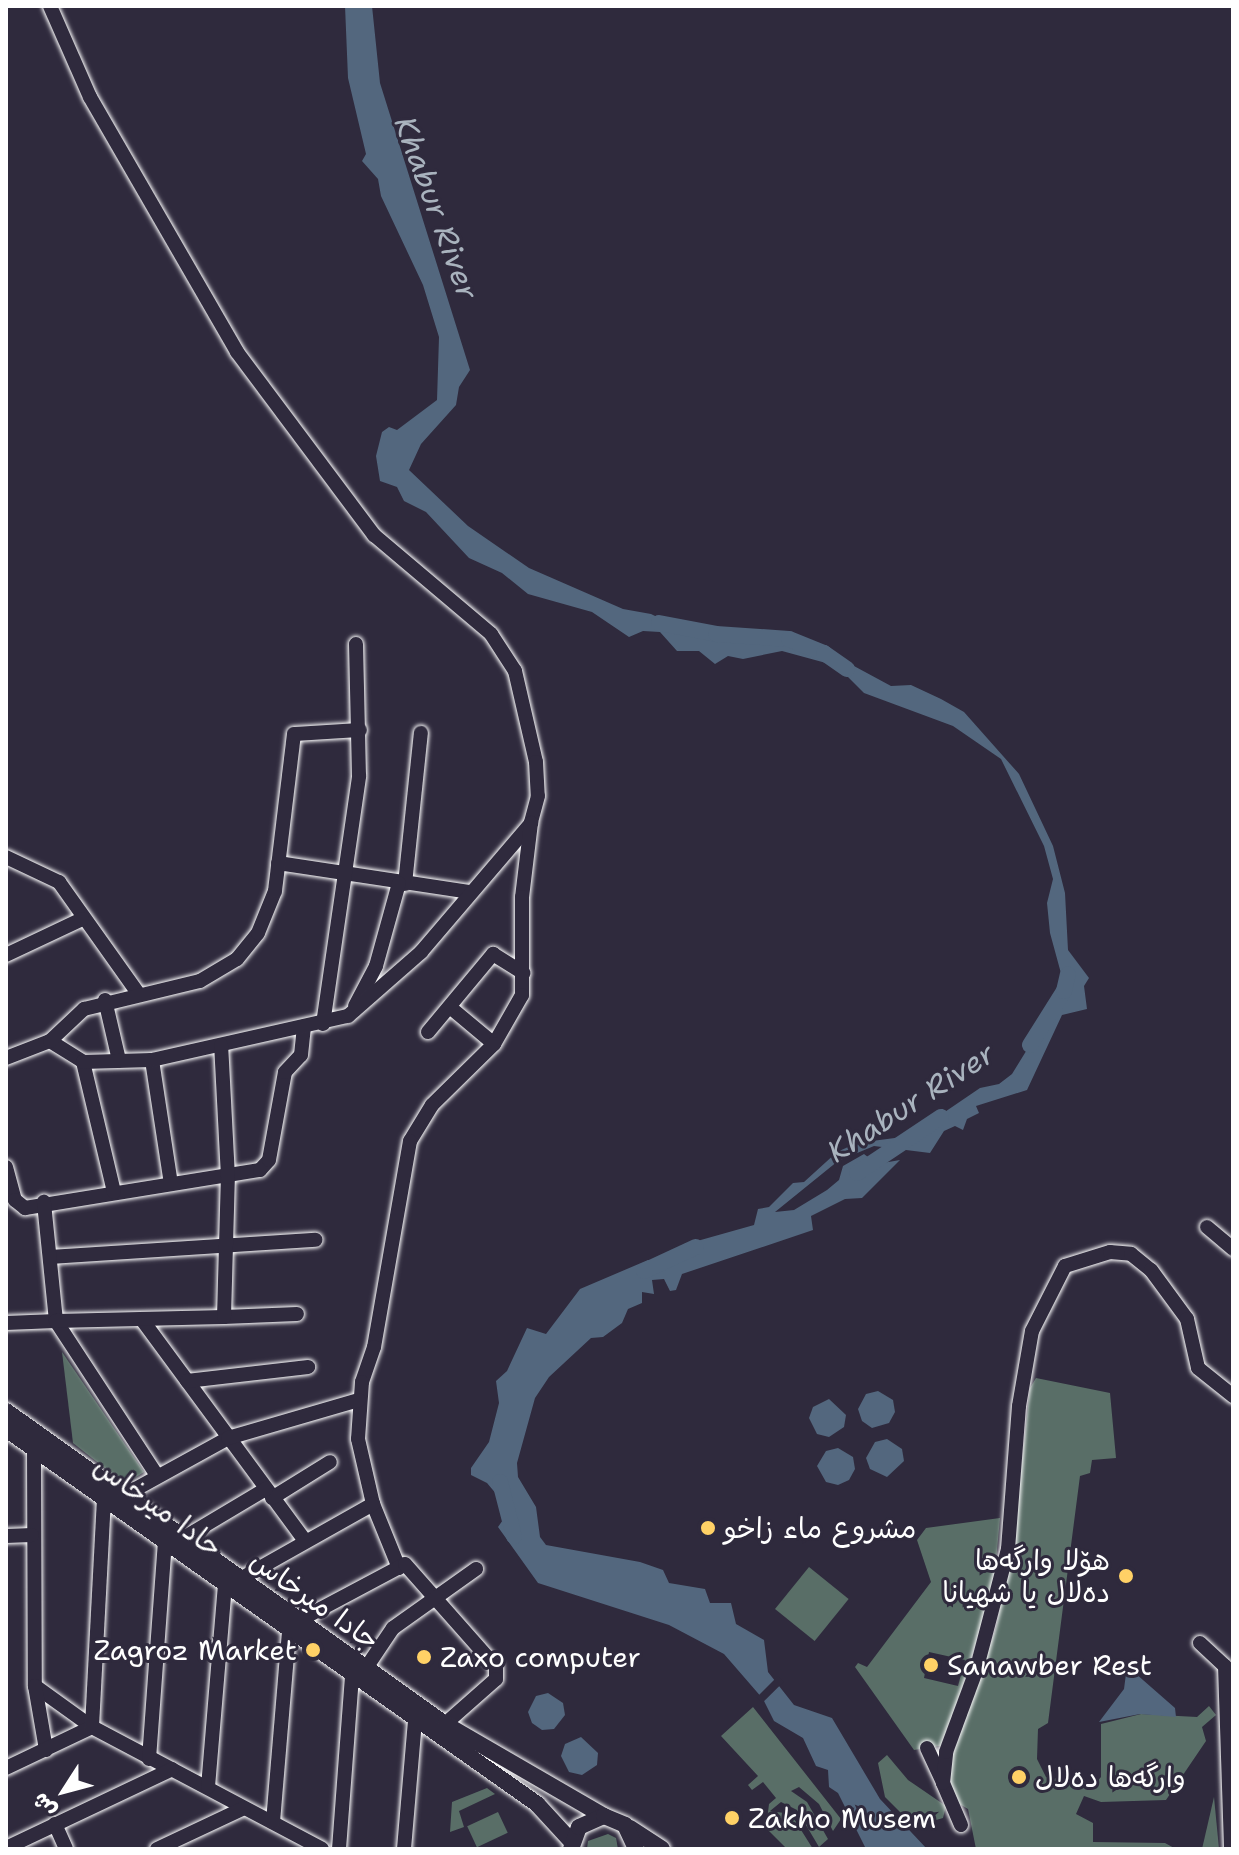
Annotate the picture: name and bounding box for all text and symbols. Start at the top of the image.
water label: Khabur River [386,112,486,304]
water label: Khabur River [821,1036,1001,1170]
street label: حادا ميرخاس [88,1449,228,1563]
place label: مشروع ماء زاخو [724,1511,916,1545]
marker: مشروع ماء زاخو [699,1519,717,1537]
street label: جادا ميرخاس [244,1543,386,1657]
place label: هۆلا وارگەها دەلال یا شهیانا [942,1543,1110,1609]
marker: هۆلا وارگەها دەلال یا شهیانا [1117,1567,1135,1585]
place label: Zagroz Market [94,1633,297,1667]
place label: Zaxo computer [440,1640,641,1674]
marker: Zagroz Market [304,1641,322,1659]
marker: Zaxo computer [415,1648,433,1666]
place label: Sanawber Rest [947,1648,1152,1682]
marker: Sanawber Rest [922,1656,940,1674]
north arrow [24,1751,104,1831]
place label: وارگەها دەلال [1035,1760,1186,1794]
marker: وارگەها دەلال [1010,1768,1028,1786]
text: ش [25,1787,63,1824]
place label: Zakho Musem [748,1801,936,1835]
marker: Zakho Musem [723,1809,741,1827]

